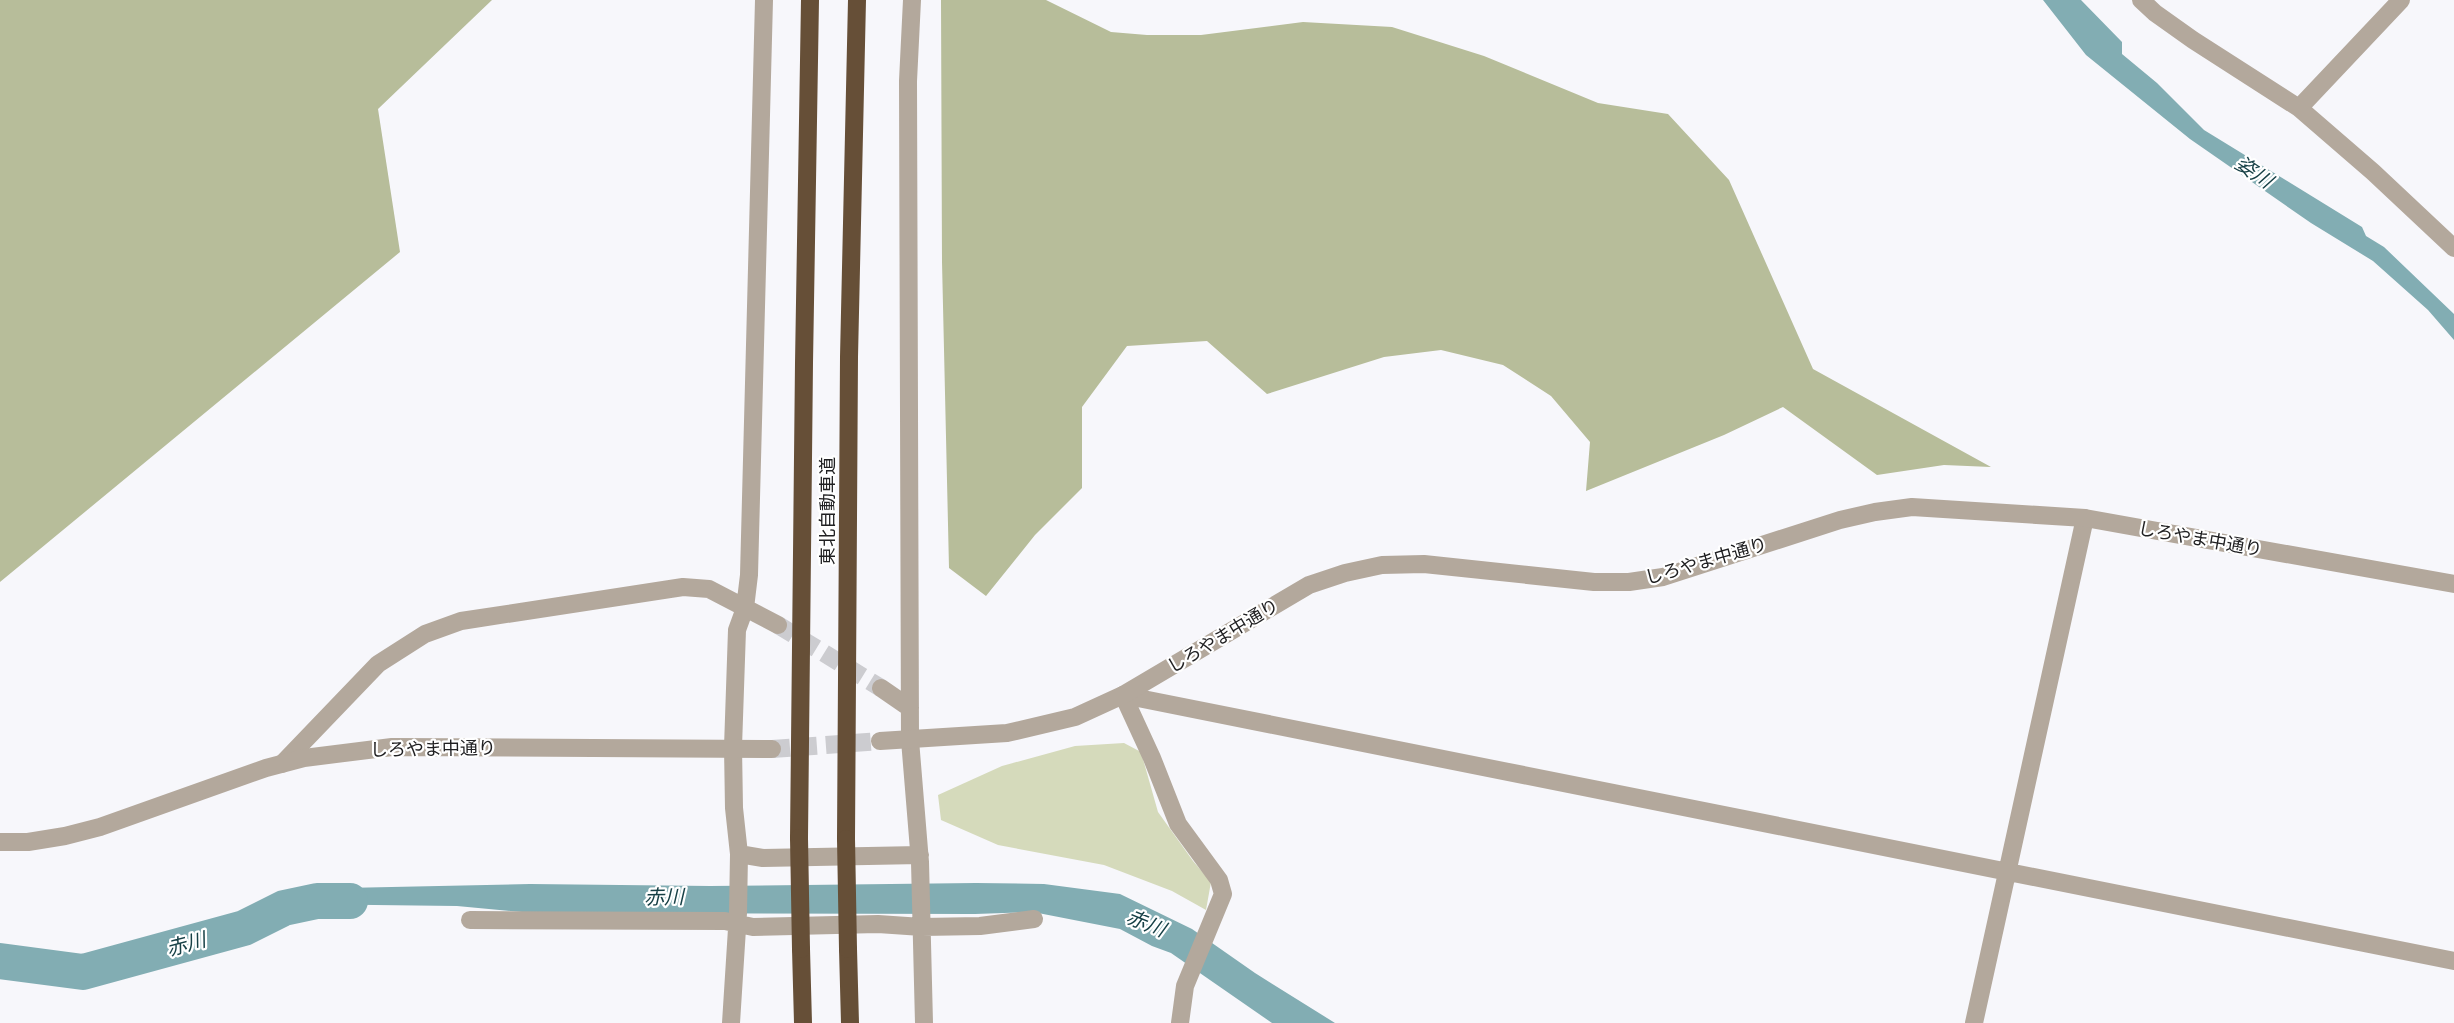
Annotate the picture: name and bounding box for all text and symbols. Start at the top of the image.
water label: 姿川 [2231,150,2280,193]
street label: 東北自動車道 [816,457,838,565]
street label: しろやま中通り [2136,516,2264,560]
street label: しろやま中通り [1642,532,1769,588]
street label: しろやま中通り [1163,593,1282,677]
street label: しろやま中通り [370,736,496,760]
water label: 赤川 [644,884,686,908]
water label: 赤川 [1123,903,1171,941]
water label: 赤川 [163,926,210,960]

